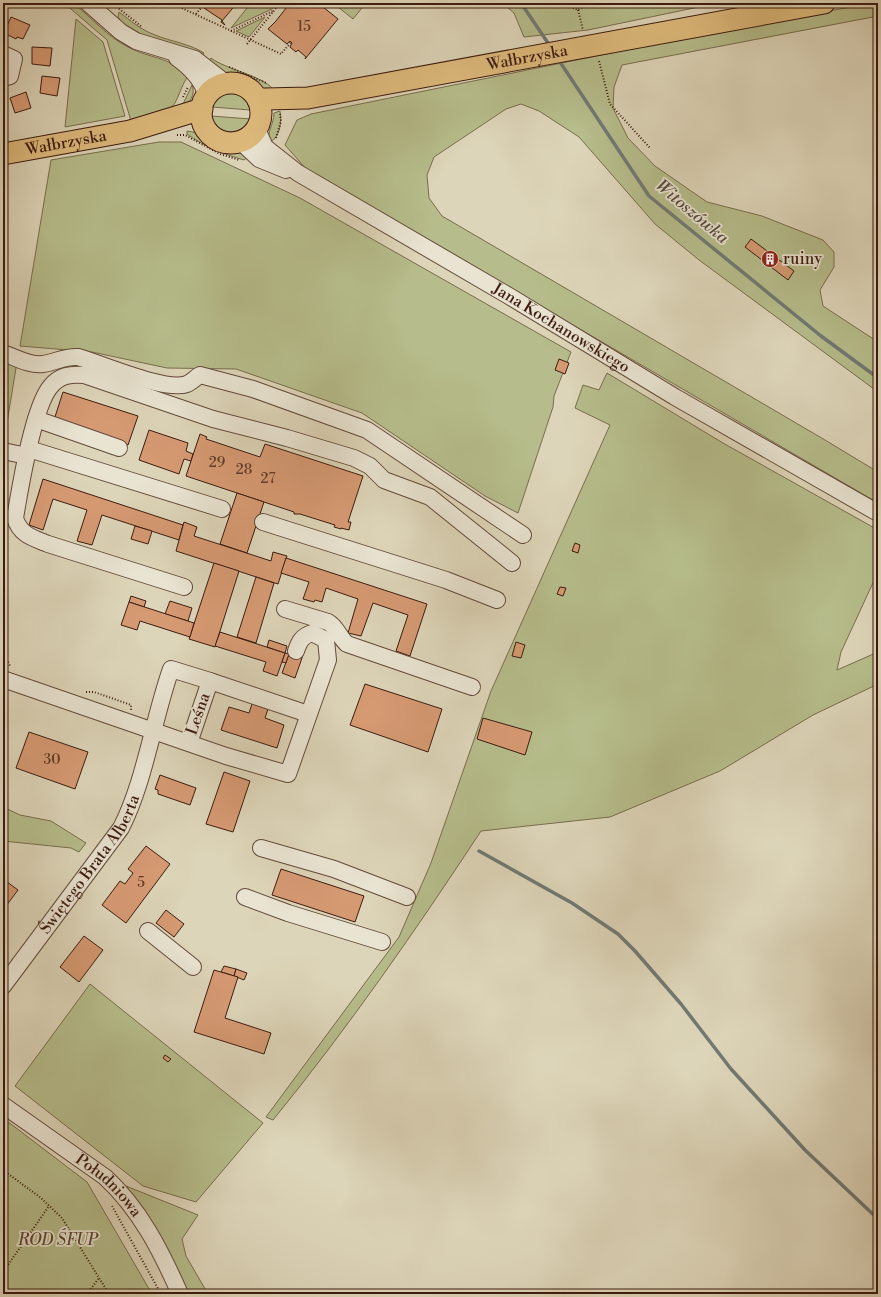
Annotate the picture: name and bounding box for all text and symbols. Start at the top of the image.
house number: 15 [297,18,311,36]
street label: Wałbrzyska [484,40,570,75]
street label: Wałbrzyska [23,125,109,160]
water label: Witoszówka [651,175,733,249]
building icon: ruiny [760,249,780,269]
place label: ruiny [783,249,822,269]
street label: Jana Kochanowskiego [488,278,634,377]
house number: 29 [209,454,225,472]
house number: 28 [236,461,252,479]
house number: 27 [261,470,275,488]
street label: Leśna [181,689,215,738]
house number: 30 [43,751,61,769]
street label: Świętego Brata Alberta [34,791,144,938]
house number: 5 [137,874,145,892]
street label: Południowa [71,1149,147,1222]
park label: ROD ŚFUP [17,1228,99,1250]

